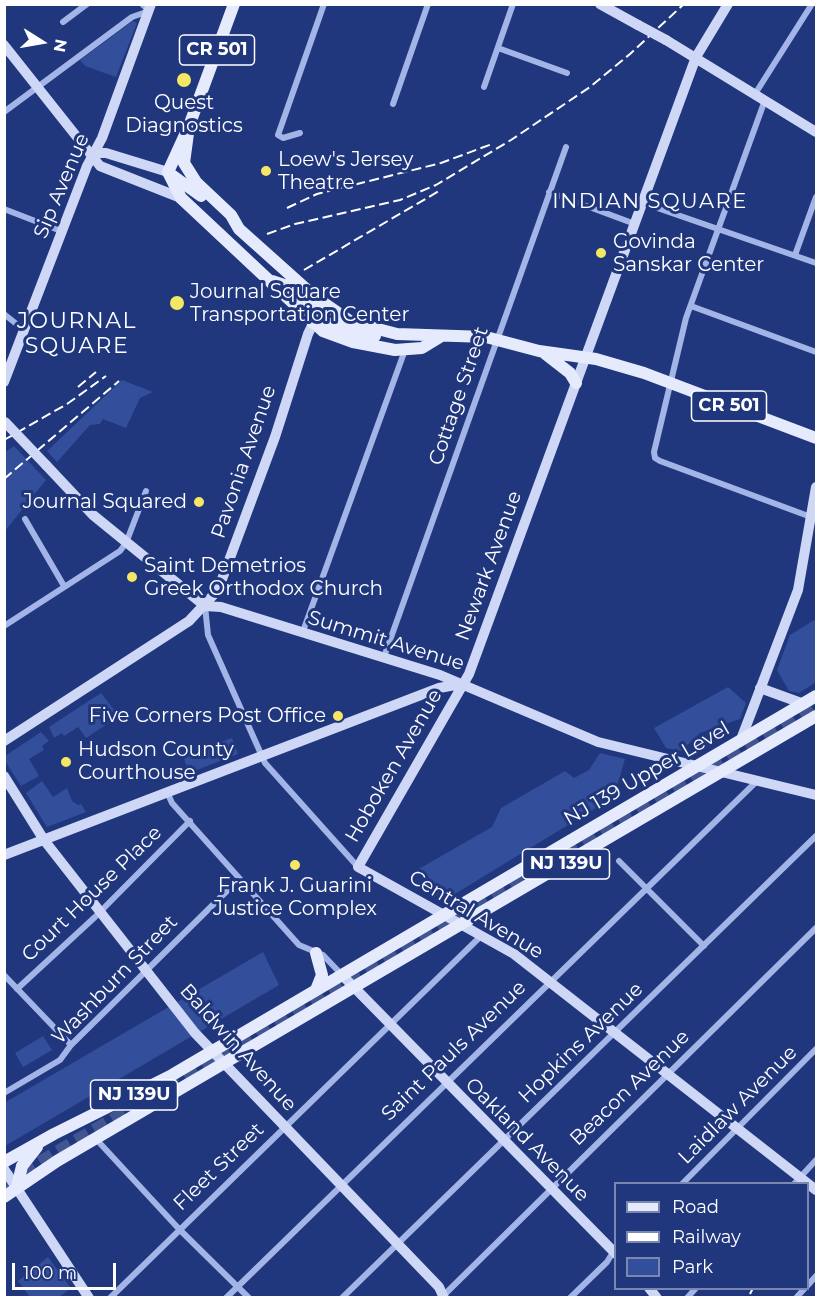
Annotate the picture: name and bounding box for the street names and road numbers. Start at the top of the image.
road number: CR 501 [180,35,254,65]
street label: Sip Avenue [29,130,95,242]
street label: Cottage Street [424,323,494,469]
street label: Pavonia Avenue [207,382,281,542]
road number: CR 501 [692,391,766,421]
street label: Newark Avenue [451,488,527,644]
street label: Summit Avenue [305,606,467,676]
street label: Hoboken Avenue [340,685,448,847]
street label: NJ 139 Upper Level [560,717,734,831]
street label: Court House Place [17,821,167,967]
road number: NJ 139U [522,849,610,879]
street label: Central Avenue [404,865,548,965]
street label: Washburn Street [47,910,183,1050]
street label: Saint Pauls Avenue [377,976,531,1126]
street label: Hopkins Avenue [514,978,648,1108]
street label: Baldwin Avenue [175,979,301,1117]
street label: Beacon Avenue [565,1025,695,1151]
street label: Laidlaw Avenue [674,1041,802,1169]
street label: Oakland Avenue [460,1073,594,1207]
road number: NJ 139U [90,1080,178,1110]
street label: Fleet Street [169,1118,269,1216]

